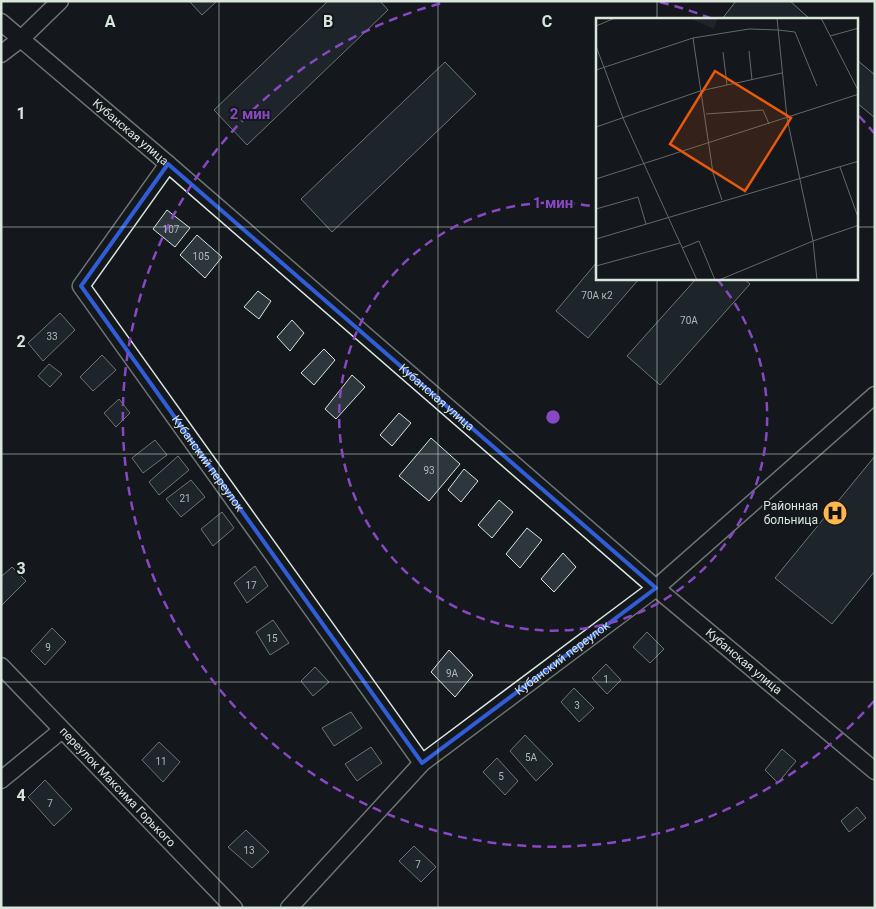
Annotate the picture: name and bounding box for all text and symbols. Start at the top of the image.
text: A [105,12,116,31]
text: B [323,12,333,31]
text: C [542,12,552,31]
inset map [596,18,858,280]
street label: Кубанская улица [90,96,171,168]
text: 1 [16,104,26,123]
text: 2 мин [230,105,270,123]
text: 1 мин [533,194,573,212]
house number: 107 [163,224,180,235]
house number: 105 [193,251,210,262]
house number: 70А к2 [581,290,613,301]
house number: 70А [680,315,698,326]
house number: 33 [46,331,58,342]
text: 2 [16,332,26,351]
street label: Кубанская улица [396,361,477,434]
centre of rings [544,408,562,426]
street label: Кубанский переулок [169,413,247,515]
house number: 93 [423,465,435,476]
house number: 21 [179,493,191,504]
place label: Районная больница [763,499,818,527]
hospital icon: Районная больница [822,500,848,526]
text: 3 [16,559,26,578]
house number: 17 [245,580,257,591]
street label: Кубанский переулок [512,618,613,698]
street label: Кубанская улица [703,625,785,697]
house number: 15 [266,633,278,644]
house number: 9 [45,642,51,653]
house number: 9А [446,668,459,679]
house number: 1 [603,674,609,685]
house number: 3 [574,700,580,711]
street label: переулок Максима Горького [57,724,178,850]
house number: 5А [525,752,538,763]
house number: 11 [155,756,167,767]
house number: 5 [498,771,504,782]
text: 4 [16,786,26,805]
house number: 7 [47,798,53,809]
house number: 13 [243,845,255,856]
house number: 7 [415,859,421,870]

